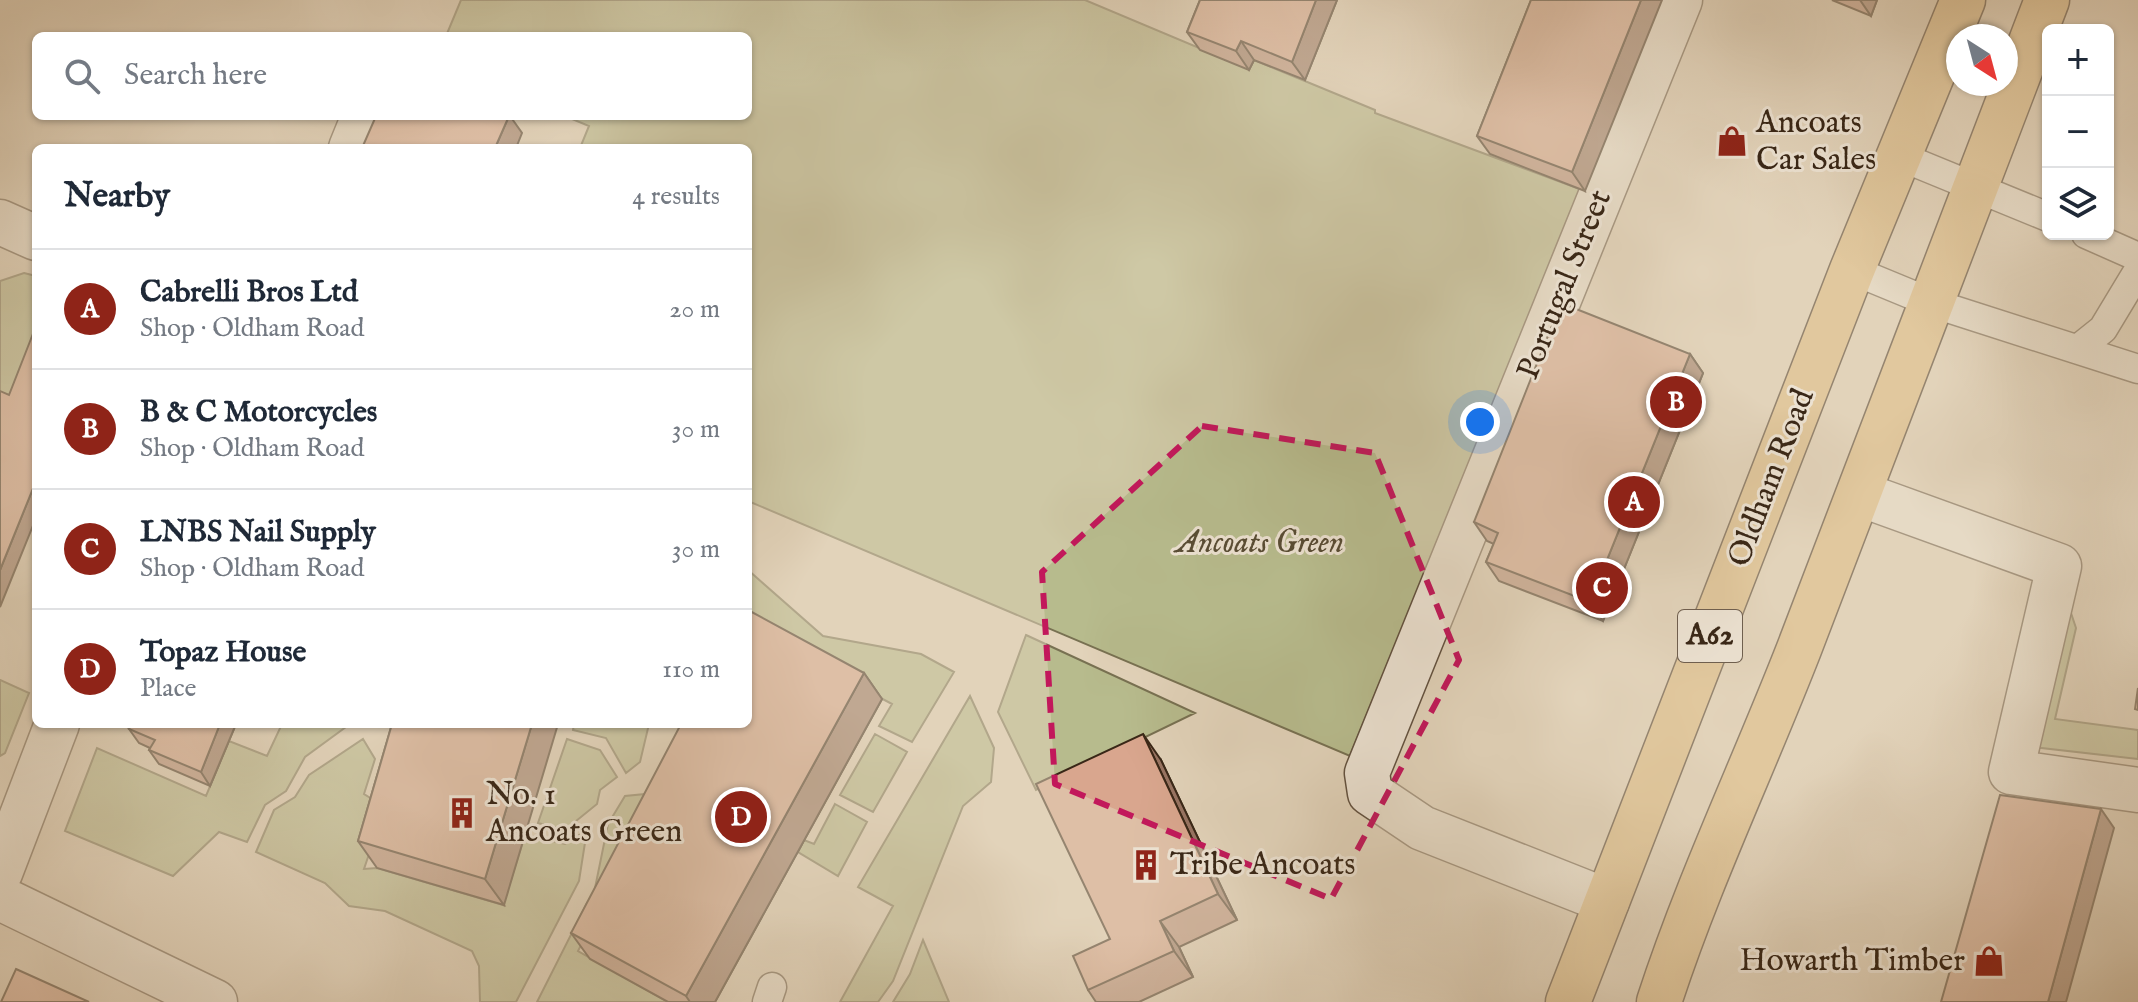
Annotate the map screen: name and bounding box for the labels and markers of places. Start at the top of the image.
place label: Ancoats Car Sales [1755,103,1876,181]
shop icon: Ancoats Car Sales [1715,124,1749,158]
pin: B [1650,372,1702,432]
pin: A [1608,472,1660,532]
pin: C [1576,558,1628,618]
place label: No. 1 Ancoats Green [485,775,682,853]
pin: D [715,787,767,847]
building icon: No. 1 Ancoats Green [445,796,479,830]
place label: Tribe Ancoats [1170,845,1356,886]
building icon: Tribe Ancoats [1129,848,1163,882]
place label: Howarth Timber [1740,941,1965,982]
shop icon: Howarth Timber [1972,944,2006,978]

